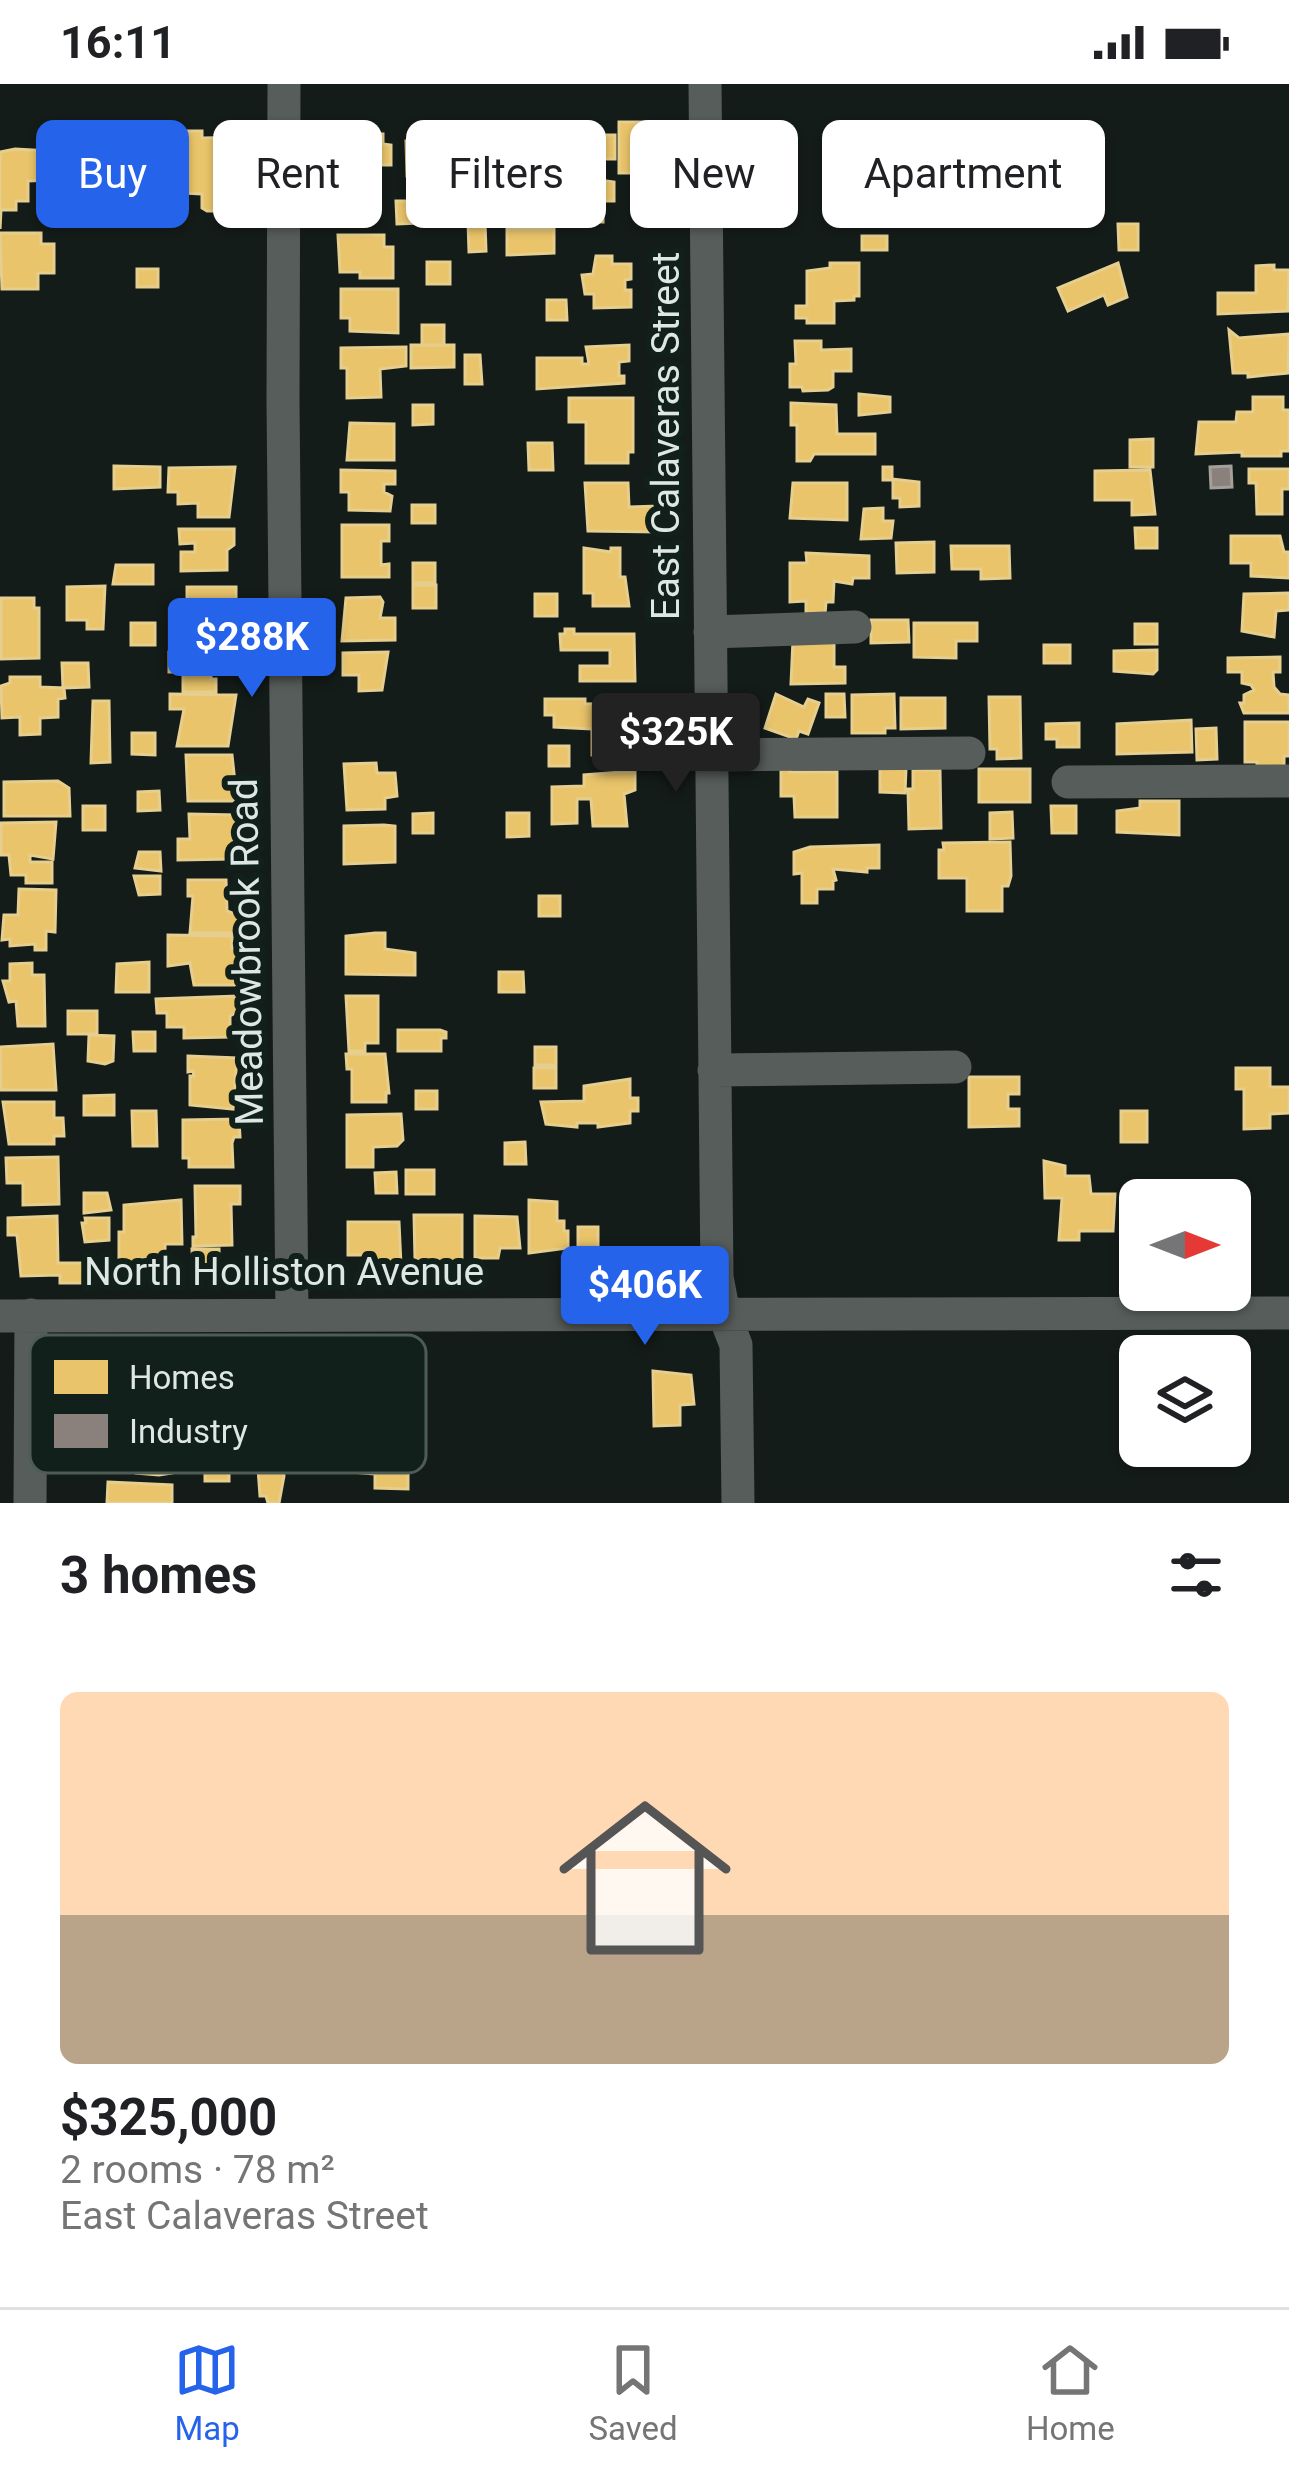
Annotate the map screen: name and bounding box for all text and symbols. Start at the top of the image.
text: 16:11 [60,16,176,69]
chip: Buy [36,120,189,228]
chip: Rent [213,120,382,228]
chip: Filters [406,120,606,228]
chip: New [630,120,798,228]
chip: Apartment [822,120,1105,228]
street label: East Calaveras Street [643,252,689,620]
pin: $288K [168,598,336,700]
text: $288K [195,614,309,660]
pin: $325K [592,693,760,795]
text: $325K [619,709,733,755]
street label: Meadowbrook Road [221,778,273,1126]
north arrow [1119,1179,1251,1311]
map controls [1119,1179,1251,1467]
pin: $406K [561,1246,729,1348]
street label: North Holliston Avenue [84,1249,484,1295]
text: $406K [588,1262,702,1308]
legend [30,1335,426,1473]
button: layers [1119,1335,1251,1467]
text: Homes [129,1358,235,1397]
text: Industry [129,1412,248,1451]
icon: filters [1163,1542,1229,1608]
text: 3 homes [60,1546,257,1605]
icon: home [537,1770,753,1986]
text: $325,000 [60,2088,277,2147]
text: 2 rooms · 78 m² [60,2147,335,2193]
text: East Calaveras Street [60,2193,429,2239]
tab: Map [174,2337,240,2448]
tab: Saved [588,2337,678,2448]
tab: Home [1026,2337,1115,2448]

